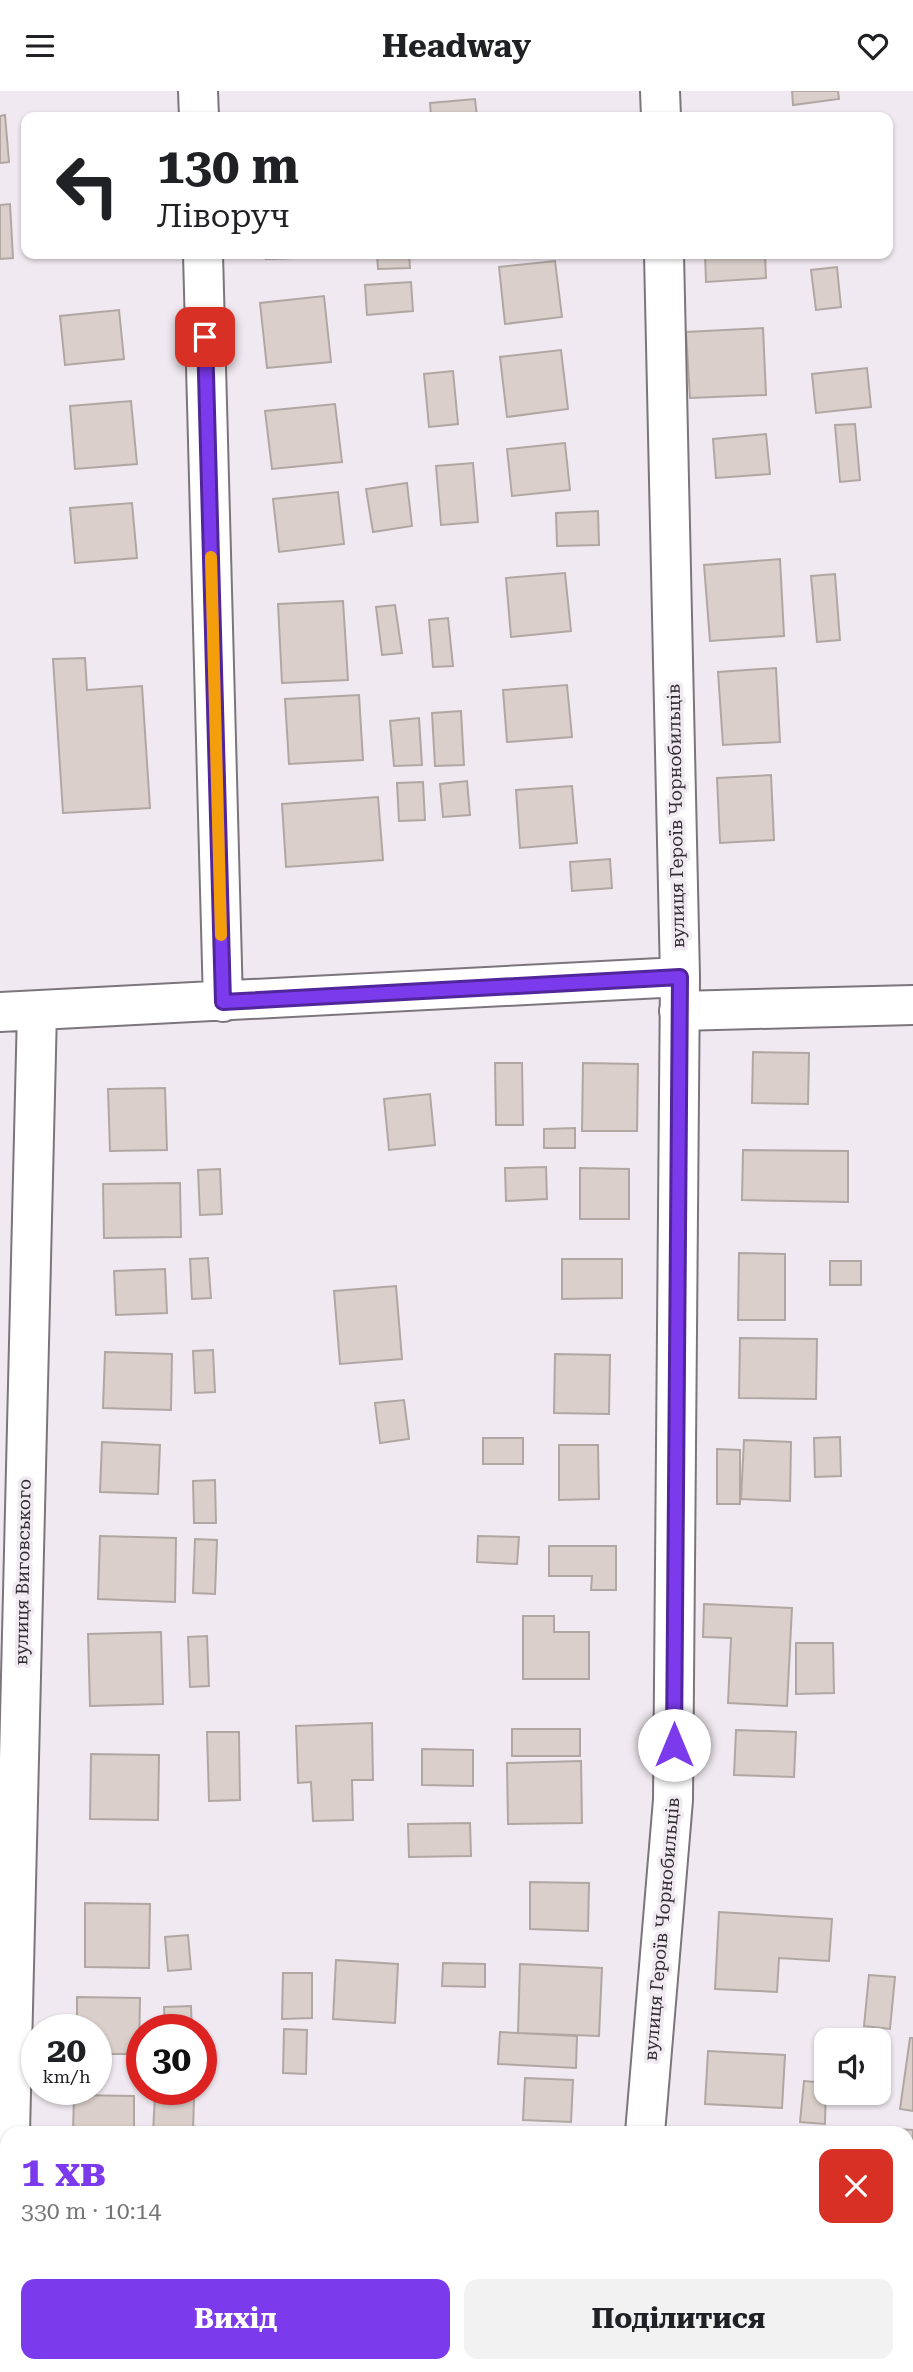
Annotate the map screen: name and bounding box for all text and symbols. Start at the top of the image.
icon: menu [21,27,59,65]
text: Headway [382,27,531,65]
icon: heart [854,27,892,65]
text: 130 m [157,138,299,195]
icon: left [42,140,133,231]
text: Ліворуч [157,197,290,235]
pin [175,307,235,367]
icon: arrive [186,318,224,356]
street label: вулиця Героїв Чорнобильців [663,684,688,948]
street label: вулиця Виговського [10,1479,35,1665]
position arrow [637,1708,711,1782]
street label: вулиця Героїв Чорнобильців [640,1796,683,2062]
speed limit sign: 30 [126,2014,217,2105]
map controls [814,2028,891,2105]
button: sound [814,2028,891,2105]
text: 20 [47,2030,86,2071]
text: km/h [42,2066,91,2087]
text: 1 хв [21,2147,106,2196]
button: close [819,2149,893,2223]
text: 330 m · 10:14 [21,2198,161,2225]
button: Вихід [21,2279,450,2359]
button: Поділитися [464,2279,893,2359]

